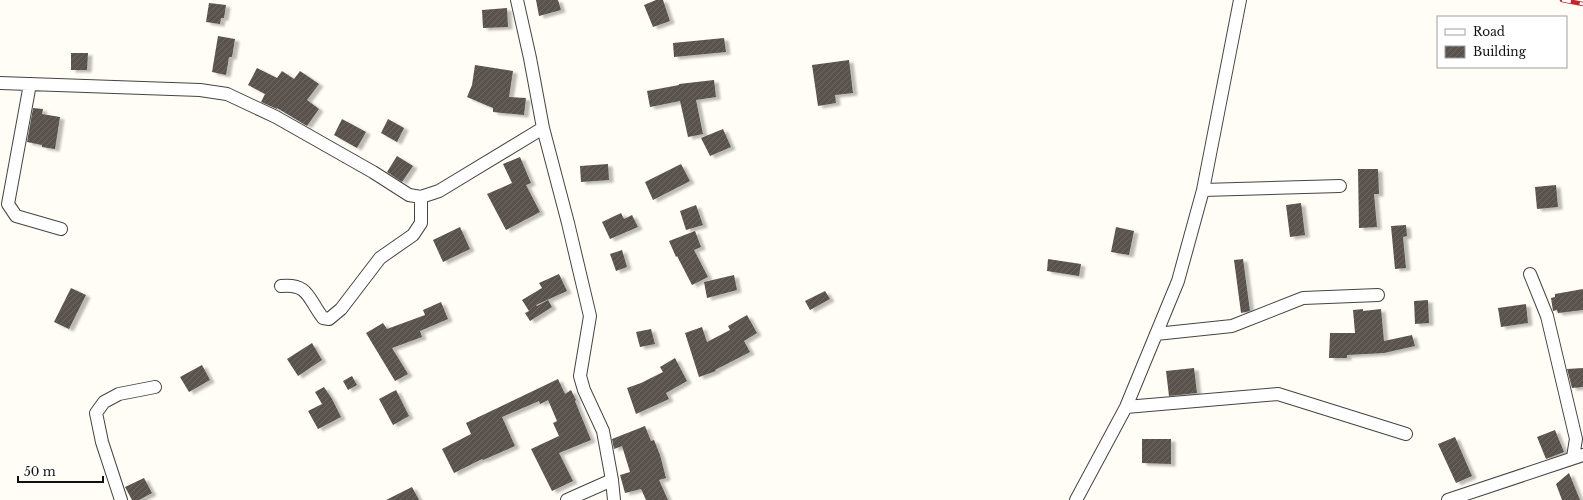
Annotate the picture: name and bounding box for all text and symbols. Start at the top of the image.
legend [1437,16,1567,68]
text: Road [1473,24,1505,39]
text: Building [1473,44,1527,59]
scale bar [18,458,103,484]
text: 50 m [24,464,56,479]

